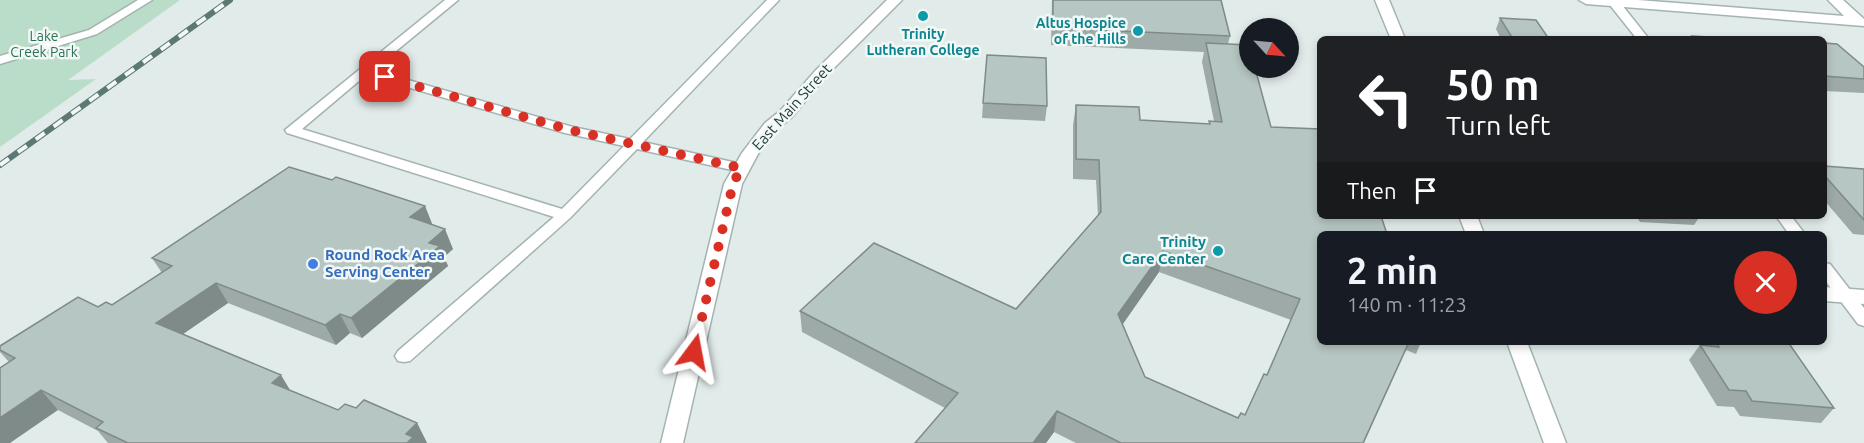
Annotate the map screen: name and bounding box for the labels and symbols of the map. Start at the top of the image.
marker: Trinity Lutheran College [916,9,930,23]
place label: Altus Hospice of the Hills [1036,15,1126,47]
north arrow [1239,18,1299,78]
marker: Altus Hospice of the Hills [1131,24,1145,38]
place label: Trinity Lutheran College [866,26,980,58]
park label: Lake Creek Park [10,28,78,60]
pin [359,51,410,102]
street label: East Main Street [748,60,835,153]
place label: Trinity Care Center [1122,233,1207,267]
marker: Trinity Care Center [1211,244,1225,258]
place label: Round Rock Area Serving Center [325,246,445,280]
marker: Round Rock Area Serving Center [306,257,320,271]
position arrow [662,320,726,384]

